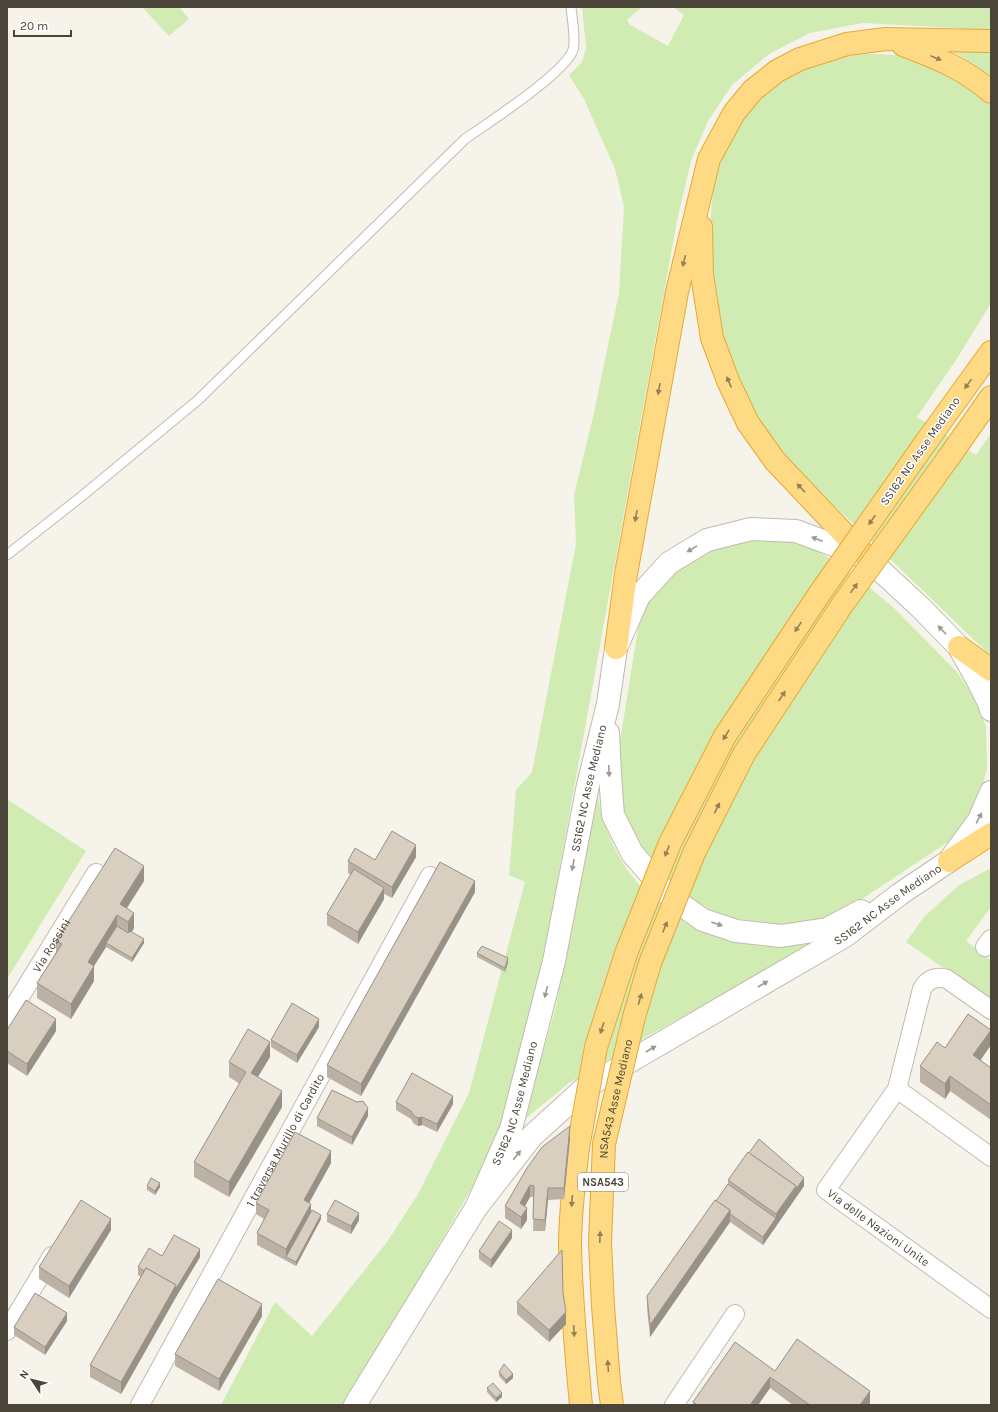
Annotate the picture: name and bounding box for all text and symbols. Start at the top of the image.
scale bar [14,12,71,38]
text: 20 m [20,19,48,33]
one-way arrow [930,55,942,61]
one-way arrow [681,255,687,267]
one-way arrow [726,376,732,387]
one-way arrow [964,378,972,389]
one-way arrow [656,382,662,395]
street label: SS162 NC Asse Mediano [877,394,963,508]
one-way arrow [797,483,806,493]
one-way arrow [633,510,639,523]
one-way arrow [868,514,876,525]
one-way arrow [810,535,822,541]
one-way arrow [686,546,698,553]
one-way arrow [850,583,858,593]
one-way arrow [794,621,802,632]
one-way arrow [937,625,947,635]
one-way arrow [778,691,786,701]
street label: SS162 NC Asse Mediano [568,723,610,853]
one-way arrow [723,729,730,741]
one-way arrow [606,765,613,777]
one-way arrow [713,802,720,814]
one-way arrow [976,812,982,824]
one-way arrow [664,846,670,858]
one-way arrow [569,859,575,871]
street label: SS162 NC Asse Mediano [831,861,944,948]
street label: Via Rossini [30,916,73,975]
one-way arrow [662,921,668,933]
one-way arrow [712,922,724,928]
one-way arrow [757,980,769,987]
one-way arrow [543,986,549,998]
one-way arrow [637,993,643,1005]
one-way arrow [599,1022,605,1034]
street label: NSA543 Asse Mediano [596,1038,635,1159]
street label: SS162 NC Asse Mediano [489,1040,540,1168]
one-way arrow [645,1046,657,1053]
street label: 1 traversa Murillo di Cardito [243,1071,327,1209]
one-way arrow [513,1149,521,1160]
road number: NSA543 [578,1173,628,1191]
street label: Via delle Nazioni Unite [825,1186,932,1269]
one-way arrow [569,1195,576,1207]
one-way arrow [597,1231,604,1243]
one-way arrow [571,1325,577,1338]
north arrow [12,1360,52,1400]
one-way arrow [604,1360,611,1372]
text: N [17,1368,32,1382]

